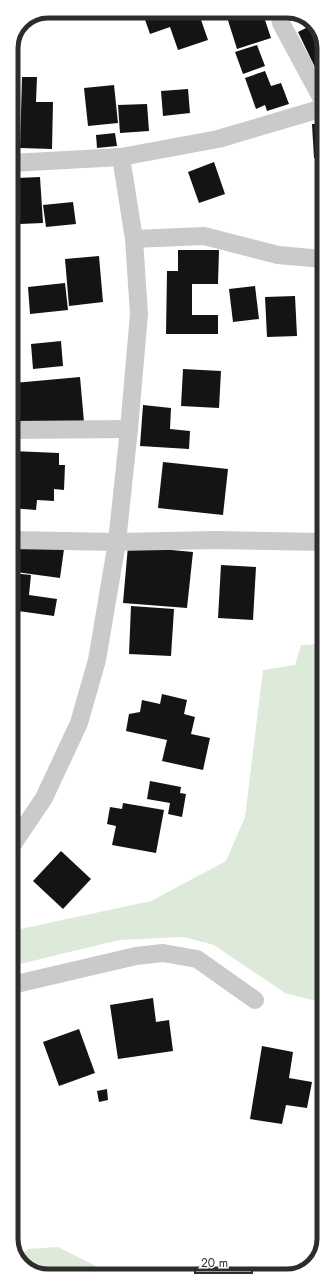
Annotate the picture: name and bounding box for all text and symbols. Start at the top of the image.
scale bar [195,1249,252,1275]
text: 20 m [201,1254,228,1272]

